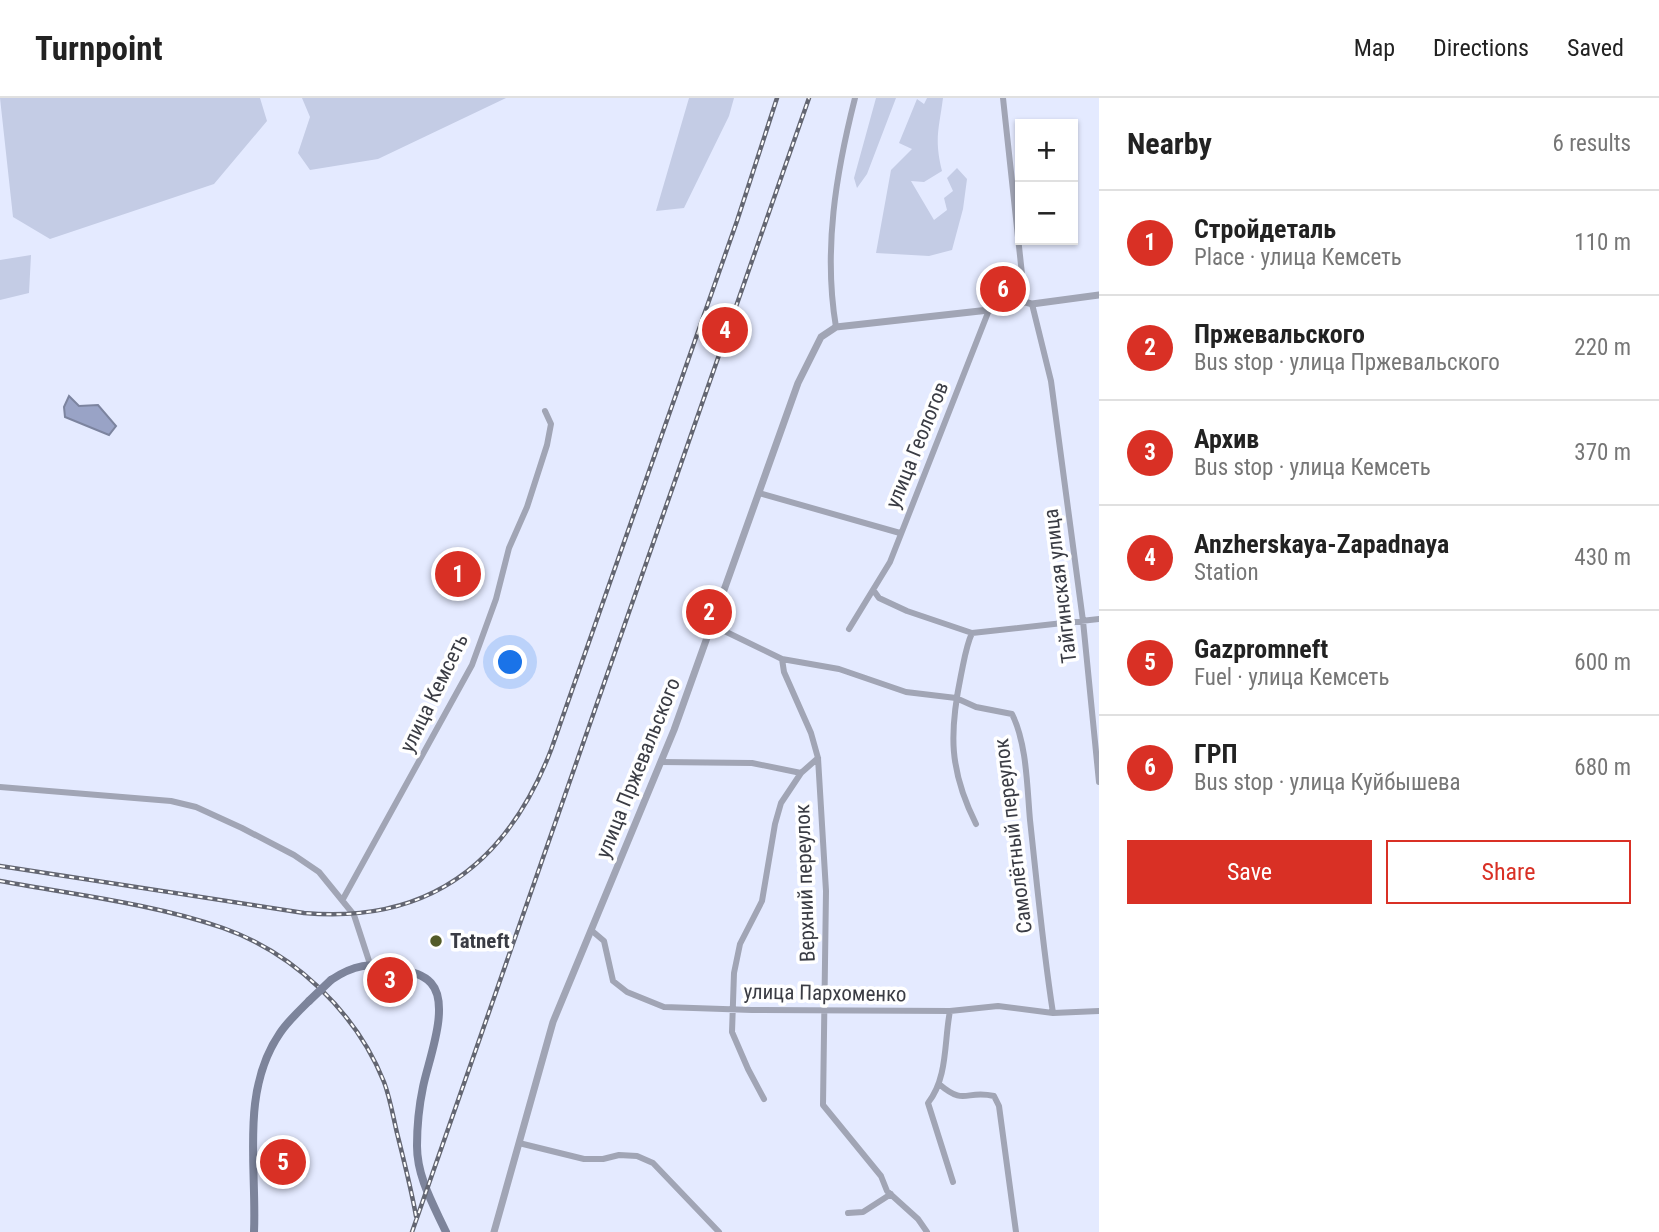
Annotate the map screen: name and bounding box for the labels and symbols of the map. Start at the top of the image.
pin: 6 [980,263,1026,315]
pin: 4 [702,304,748,356]
street label: улица Геологов [881,378,953,512]
street label: Тайгинская улица [1039,507,1081,665]
pin: 1 [435,548,481,600]
pin: 2 [686,586,732,638]
street label: улица Кемсеть [395,630,473,756]
your location [493,645,527,679]
street label: улица Пржевальского [591,674,685,862]
street label: Самолётный переулок [989,737,1037,935]
street label: Верхний переулок [790,804,820,962]
place label: Tatneft [450,929,510,953]
marker: Tatneft [428,933,444,949]
pin: 3 [367,954,413,1006]
street label: улица Пархоменко [743,980,907,1006]
pin: 5 [260,1136,306,1188]

